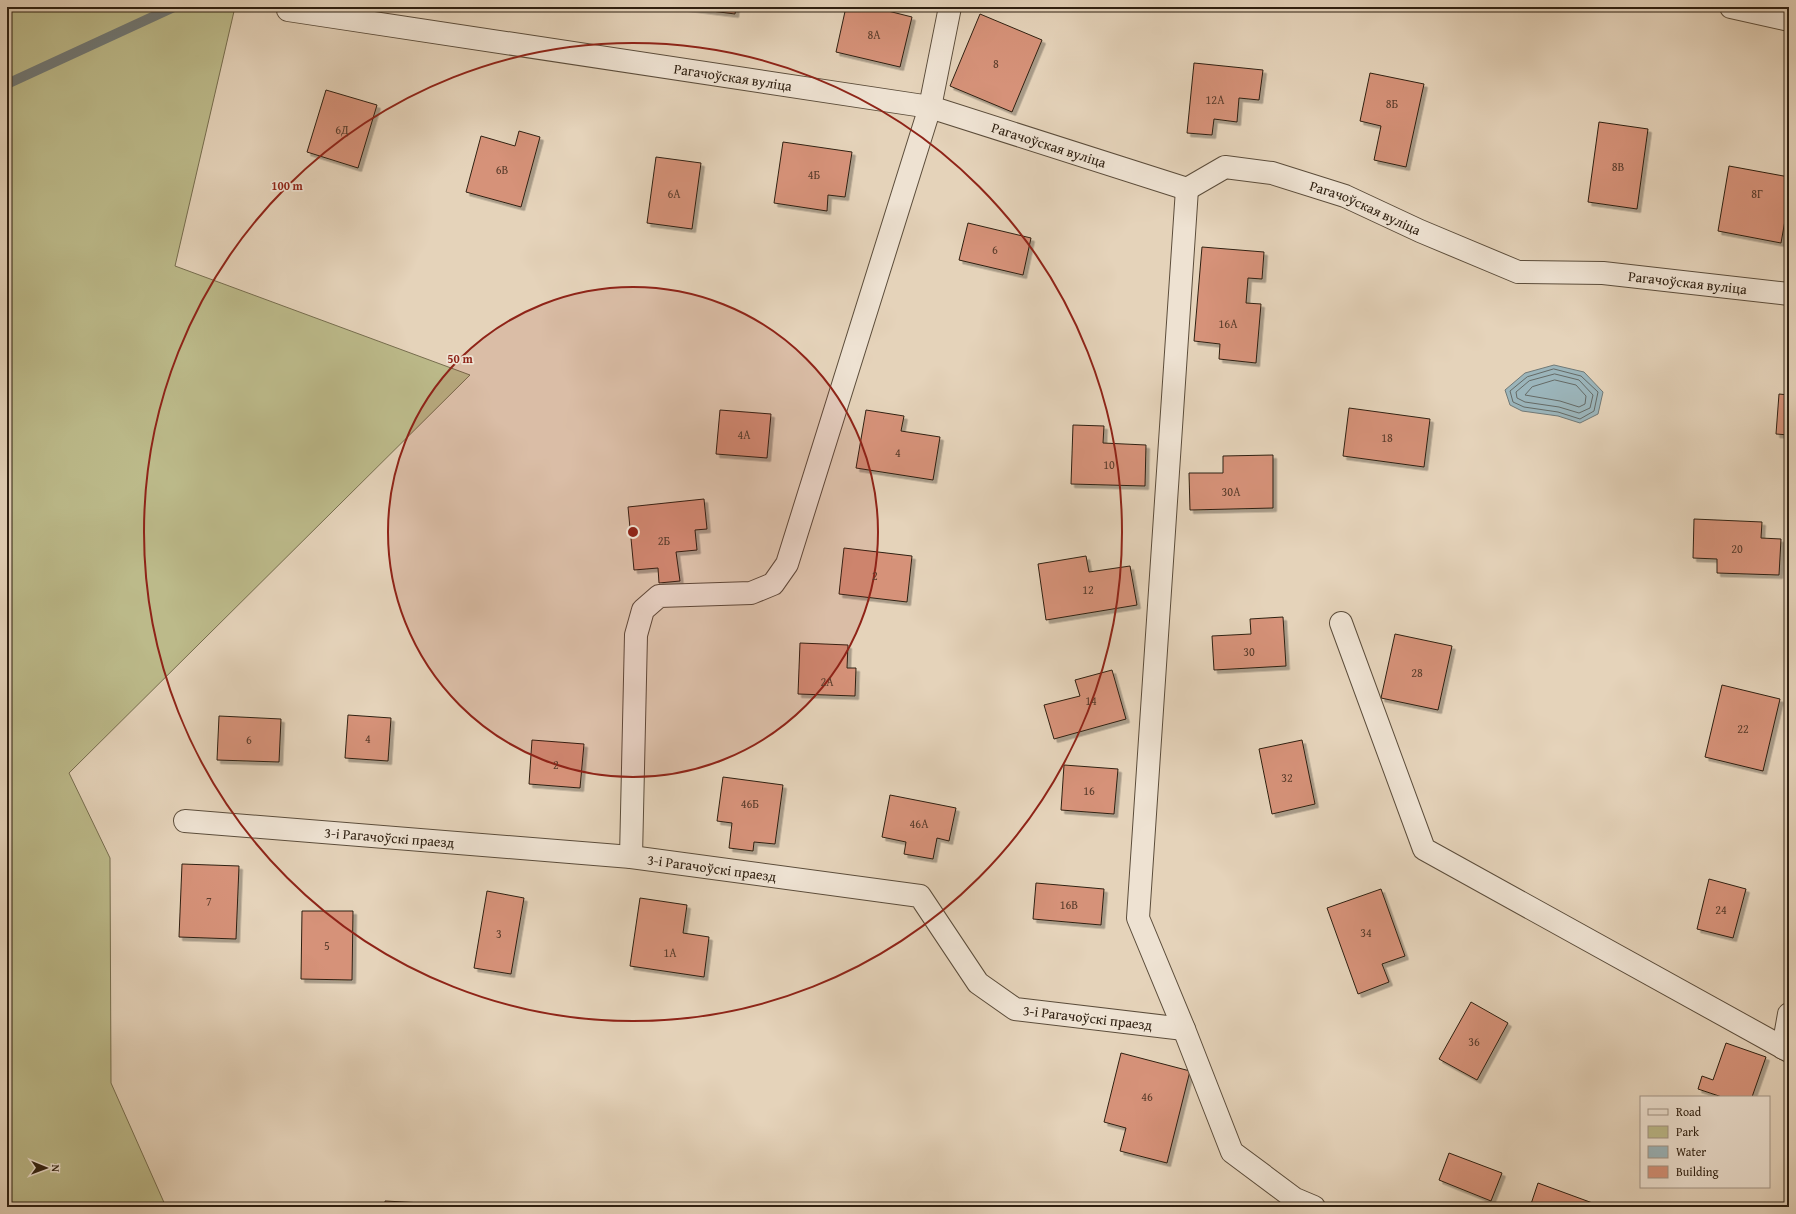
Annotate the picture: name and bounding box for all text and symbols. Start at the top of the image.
house number: 8А [867,26,881,43]
house number: 8 [993,55,999,72]
street label: Рагачоўская вуліца [672,58,794,96]
house number: 12А [1206,91,1225,108]
house number: 8Б [1386,95,1398,112]
street label: Рагачоўская вуліца [989,117,1109,173]
house number: 6Д [335,121,349,138]
house number: 8В [1612,158,1624,175]
house number: 6В [496,161,508,178]
house number: 4Б [808,166,820,183]
street label: Рагачоўская вуліца [1307,175,1425,240]
text: 100 m [271,177,304,194]
house number: 6А [667,185,681,202]
house number: 8Г [1751,185,1763,202]
house number: 6 [992,241,998,258]
street label: Рагачоўская вуліца [1627,266,1748,299]
house number: 16А [1219,315,1238,332]
text: 50 m [447,350,473,367]
house number: 4А [737,426,751,443]
house number: 18 [1381,429,1393,446]
house number: 4 [895,444,901,461]
house number: 10 [1103,456,1115,473]
house number: 30А [1222,483,1241,500]
centre of rings [626,525,640,539]
house number: 2Б [658,532,670,549]
house number: 20 [1731,540,1743,557]
house number: 2 [872,567,878,584]
house number: 12 [1082,581,1094,598]
house number: 30 [1243,643,1255,660]
house number: 28 [1411,664,1423,681]
house number: 2А [820,673,834,690]
house number: 14 [1085,692,1097,709]
house number: 22 [1737,720,1749,737]
house number: 4 [365,730,371,747]
house number: 6 [246,731,252,748]
house number: 2 [553,756,559,773]
house number: 32 [1281,769,1293,786]
house number: 16 [1083,782,1095,799]
house number: 46Б [741,795,759,812]
house number: 46А [910,815,929,832]
street label: 3-і Рагачоўскі праезд [324,822,455,853]
street label: 3-і Рагачоўскі праезд [646,849,778,887]
house number: 7 [206,893,212,910]
house number: 16В [1060,896,1078,913]
house number: 24 [1715,901,1727,918]
house number: 34 [1360,924,1372,941]
house number: 3 [496,925,502,942]
house number: 5 [324,937,330,954]
house number: 1А [663,944,677,961]
street label: 3-і Рагачоўскі праезд [1022,1000,1154,1035]
house number: 36 [1468,1033,1480,1050]
house number: 46 [1141,1088,1153,1105]
legend [1640,1096,1770,1188]
text: Road [1676,1103,1702,1120]
text: Park [1676,1123,1700,1140]
text: Water [1676,1143,1706,1160]
north arrow [26,1148,66,1188]
text: Building [1676,1163,1719,1180]
text: N [48,1164,64,1173]

